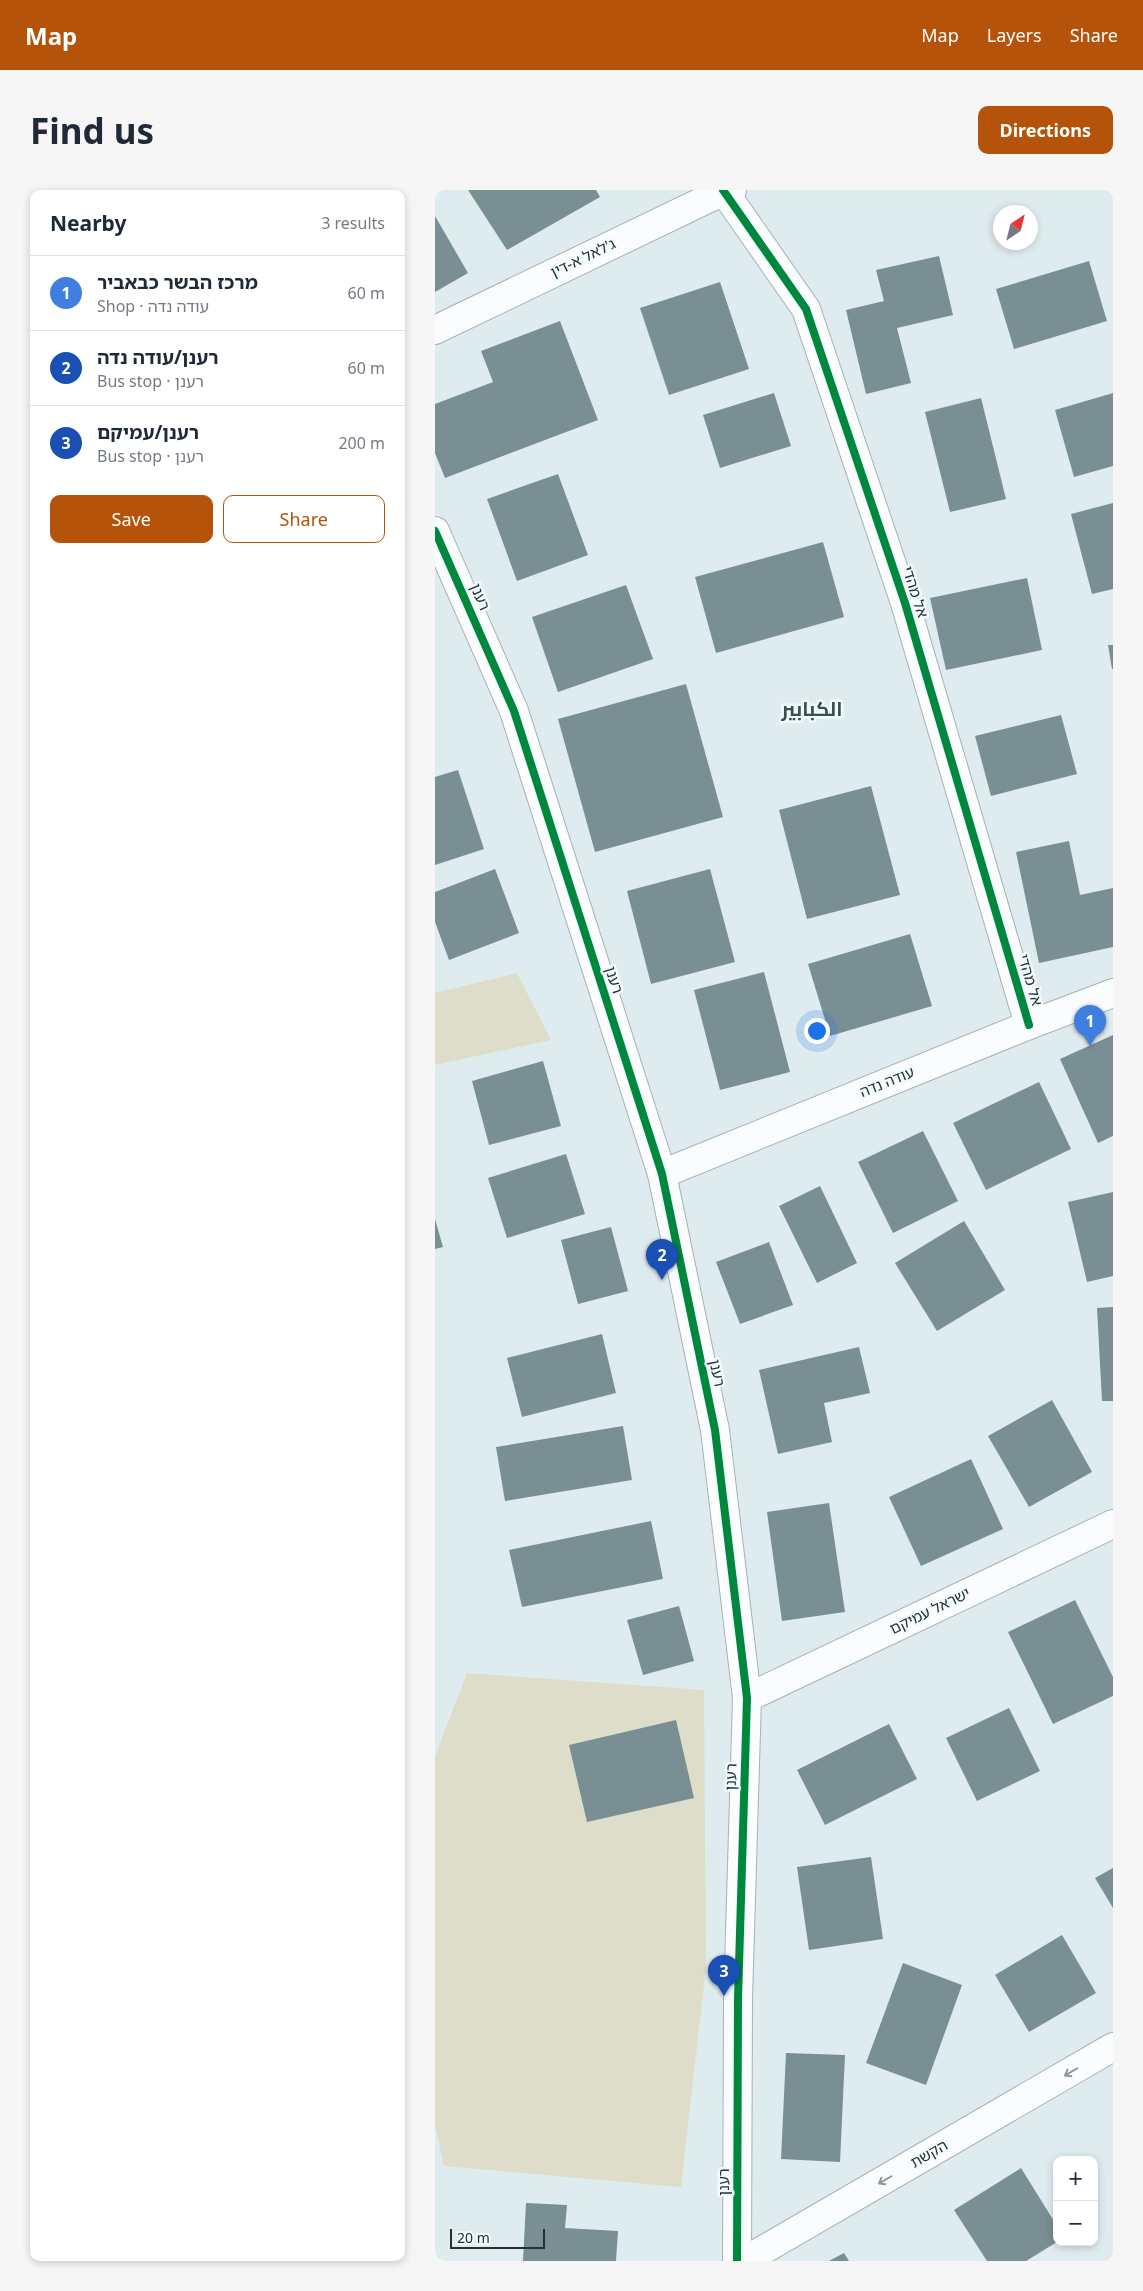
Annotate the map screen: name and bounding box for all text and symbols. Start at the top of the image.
text: Map [25,19,77,52]
text: Map [921,23,959,47]
text: Layers [987,23,1042,47]
text: Share [1070,23,1118,47]
button: Directions [978,106,1113,154]
text: Find us [30,107,154,154]
north arrow [993,205,1038,250]
text: Nearby [50,209,126,237]
text: 3 results [321,212,385,234]
street label: ג'לאל א-דין [547,233,619,281]
text: מרכז הבשר כבאביר [97,269,258,295]
text: 1 [61,282,71,304]
text: 60 m [348,282,385,304]
text: Shop · עודה נדה [97,295,209,317]
text: רענן/עודה נדה [97,344,219,370]
text: 2 [61,357,71,379]
text: 60 m [348,357,385,379]
text: Bus stop · רענן [97,370,204,392]
text: רענן/עמיקם [97,419,199,445]
text: 3 [61,432,71,454]
text: 200 m [338,432,385,454]
text: Bus stop · רענן [97,445,204,467]
button: Save [50,495,213,543]
button: Share [223,495,385,543]
street label: אל מהדי [898,563,934,620]
street label: רענן [466,580,495,613]
district label: الكبابير [781,695,842,722]
street label: אל מהדי [1014,952,1048,1008]
street label: רענן [601,964,629,996]
pin: 1 [1074,1005,1106,1046]
your location [804,1018,830,1044]
street label: עודה נדה [856,1061,917,1101]
pin: 2 [646,1239,678,1280]
street label: רענן [705,1357,731,1388]
street label: ישראל עמיקם [886,1582,973,1638]
street label: רענן [720,1763,740,1791]
pin: 3 [708,1955,740,1996]
one-way arrow [1064,2067,1078,2077]
street label: הקשת [906,2134,951,2172]
map controls [1053,2156,1098,2246]
button: + [1053,2156,1098,2201]
street label: רענן [713,2168,733,2196]
one-way arrow [878,2175,892,2185]
button: − [1053,2201,1098,2246]
scale bar [450,2226,545,2249]
text: 20 m [457,2228,490,2247]

